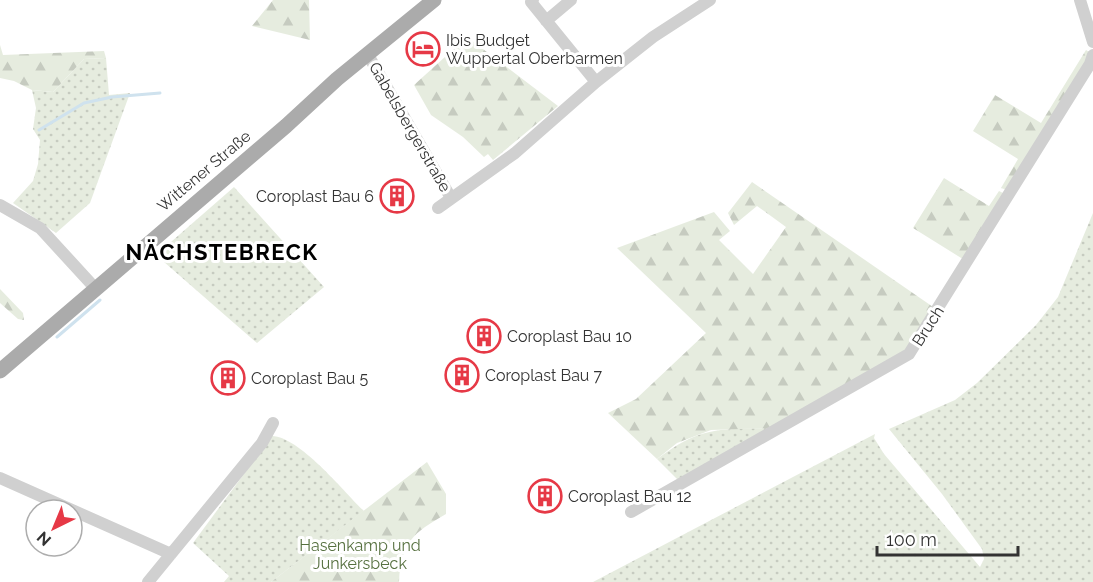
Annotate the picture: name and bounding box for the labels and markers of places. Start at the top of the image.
hotel icon: Ibis Budget Wuppertal Oberbarmen [405,31,441,67]
place label: Ibis Budget Wuppertal Oberbarmen [446,31,623,68]
building icon: Coroplast Bau 6 [379,178,415,214]
place label: Coroplast Bau 6 [256,187,374,206]
building icon: Coroplast Bau 10 [466,318,502,354]
place label: Coroplast Bau 10 [507,327,632,346]
building icon: Coroplast Bau 7 [444,357,480,393]
building icon: Coroplast Bau 5 [210,360,246,396]
place label: Coroplast Bau 7 [485,366,602,385]
place label: Coroplast Bau 5 [251,369,368,388]
building icon: Coroplast Bau 12 [527,478,563,514]
place label: Coroplast Bau 12 [568,487,692,506]

